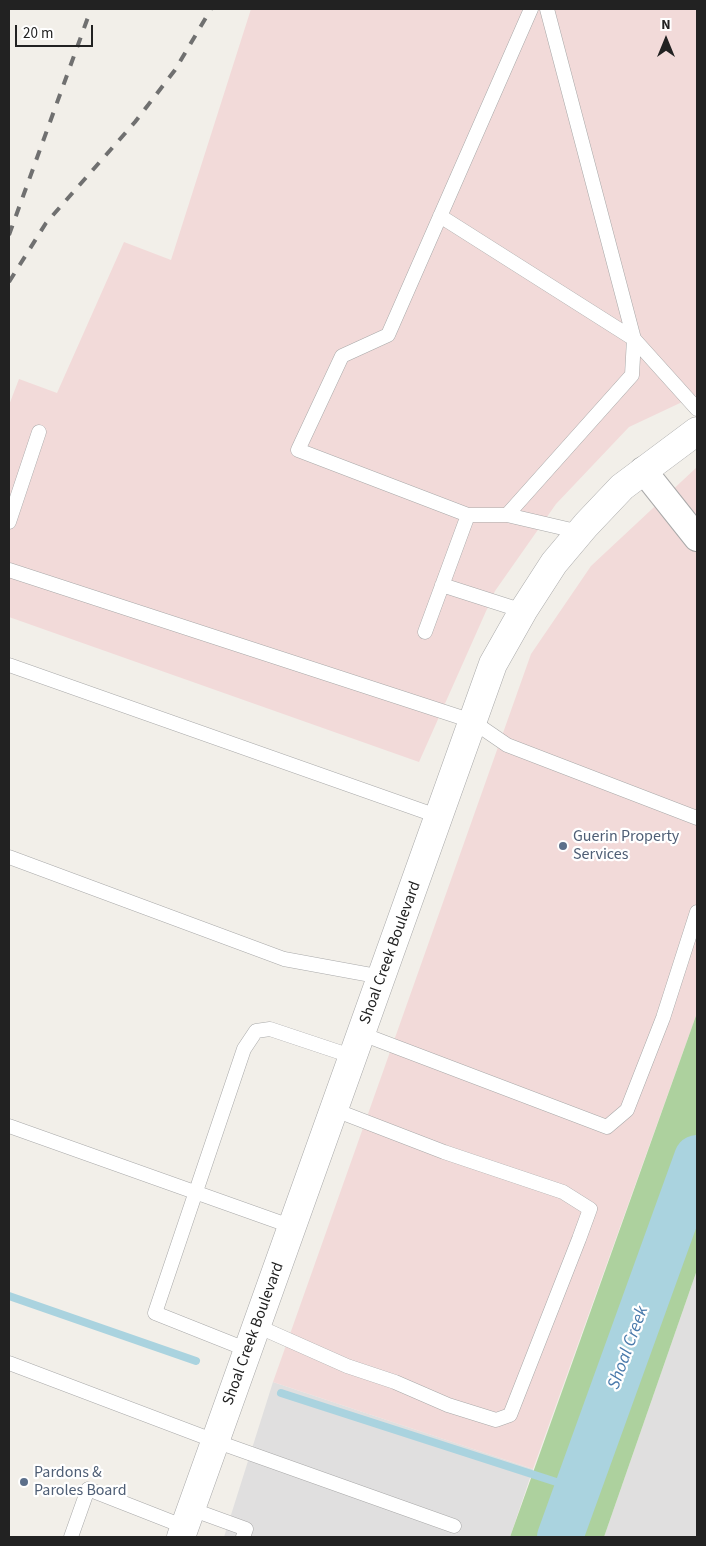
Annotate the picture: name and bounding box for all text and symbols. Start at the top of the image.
scale bar [18,15,95,47]
north arrow [641,15,691,65]
text: N [661,15,671,35]
text: 20 m [23,23,53,44]
place label: Guerin Property Services [573,827,679,865]
marker: Guerin Property Services [557,840,569,852]
street label: Shoal Creek Boulevard [356,879,426,1027]
street label: Shoal Creek Boulevard [219,1260,289,1408]
water label: Shoal Creek [604,1303,654,1393]
place label: Pardons & Paroles Board [34,1463,127,1501]
marker: Pardons & Paroles Board [18,1476,30,1488]

